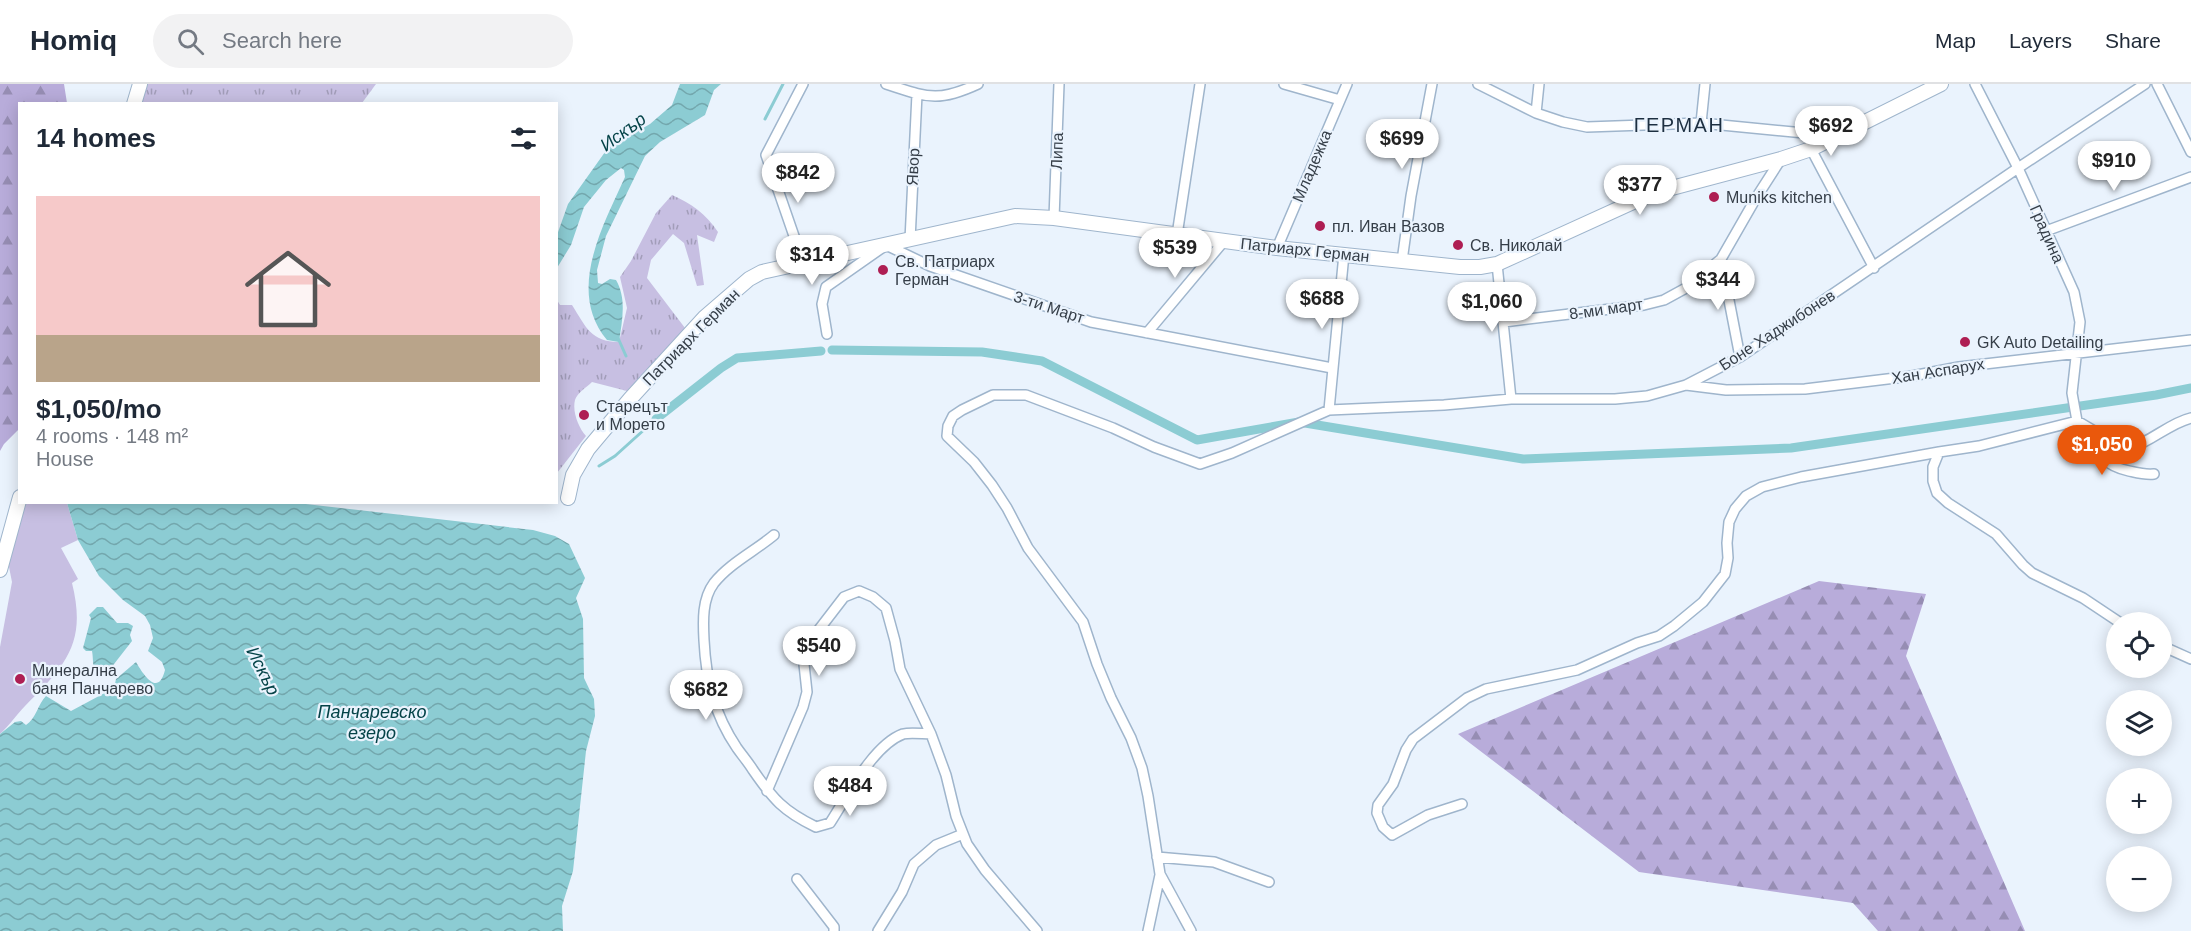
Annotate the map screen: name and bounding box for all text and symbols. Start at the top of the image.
search box [153,14,573,68]
text: Homiq [30,25,117,56]
icon: search [174,25,207,58]
text: Search here [222,28,342,53]
text: Map [1935,29,1976,52]
text: Layers [2009,29,2072,52]
text: Share [2105,29,2161,52]
pin: $692 [1795,106,1867,157]
water label: Искър [596,109,650,155]
district label: ГЕРМАН [1634,114,1724,136]
text: $692 [1809,114,1853,136]
pin: $699 [1366,119,1438,170]
icon: filters [507,122,540,155]
text: 14 homes [36,123,156,153]
street label: Младежка [1289,127,1335,205]
text: $699 [1380,127,1424,149]
street label: Липа [1048,132,1066,170]
pin: $910 [2078,141,2150,192]
street label: Явор [904,148,922,186]
text: $910 [2092,149,2136,171]
pin: $842 [762,153,834,204]
text: $842 [776,161,820,183]
pin: $377 [1604,165,1676,216]
text: $377 [1618,173,1662,195]
place label: Muniks kitchen [1726,189,1832,206]
marker: Muniks kitchen [1707,190,1721,204]
street label: Градина [2027,202,2067,266]
place label: пл. Иван Вазов [1332,218,1445,235]
marker: пл. Иван Вазов [1313,219,1327,233]
pin: $539 [1139,228,1211,279]
icon: home [234,235,342,343]
pin: $314 [776,235,848,286]
street label: Патриарх Герман [1240,235,1370,265]
text: $539 [1153,236,1197,258]
place label: Св. Николай [1470,237,1562,254]
marker: Св. Николай [1451,238,1465,252]
text: $314 [790,243,834,265]
place label: Св. Патриарх Герман [895,253,995,288]
pin: $344 [1682,260,1754,311]
marker: Св. Патриарх Герман [876,263,890,277]
text: $344 [1696,268,1740,290]
pin: $688 [1286,279,1358,330]
pin: $1,060 [1443,282,1541,333]
street label: Патриарх Герман [639,285,743,389]
street label: Боне Хаджибонев [1716,286,1838,374]
text: $688 [1300,287,1344,309]
street label: 3-ти Март [1012,288,1087,327]
text: $1,060 [1461,290,1523,312]
street label: 8-ми март [1568,295,1645,323]
place label: GK Auto Detailing [1977,334,2103,351]
marker: GK Auto Detailing [1958,335,1972,349]
street label: Хан Аспарух [1890,355,1986,387]
text: $1,050/mo [36,394,162,424]
place label: Старецът и Морето [596,398,669,433]
marker: Старецът и Морето [577,408,591,422]
text: 4 rooms · 148 m² [36,425,188,447]
pin: $1,050 [2053,425,2151,476]
text: $1,050 [2071,433,2133,455]
text: House [36,448,94,470]
map controls [2106,612,2172,912]
button: locate [2106,612,2172,678]
pin: $540 [783,626,855,677]
text: $540 [797,634,841,656]
water label: Искър [242,643,284,699]
place label: Минерална баня Панчарево [32,662,153,697]
pin: $682 [670,670,742,721]
marker: Минерална баня Панчарево [13,672,27,686]
text: $682 [684,678,728,700]
button: layers [2106,690,2172,756]
water label: Панчаревско езеро [318,702,426,743]
pin: $484 [814,766,886,817]
button: + [2106,768,2172,834]
text: $484 [828,774,872,796]
button: − [2106,846,2172,912]

